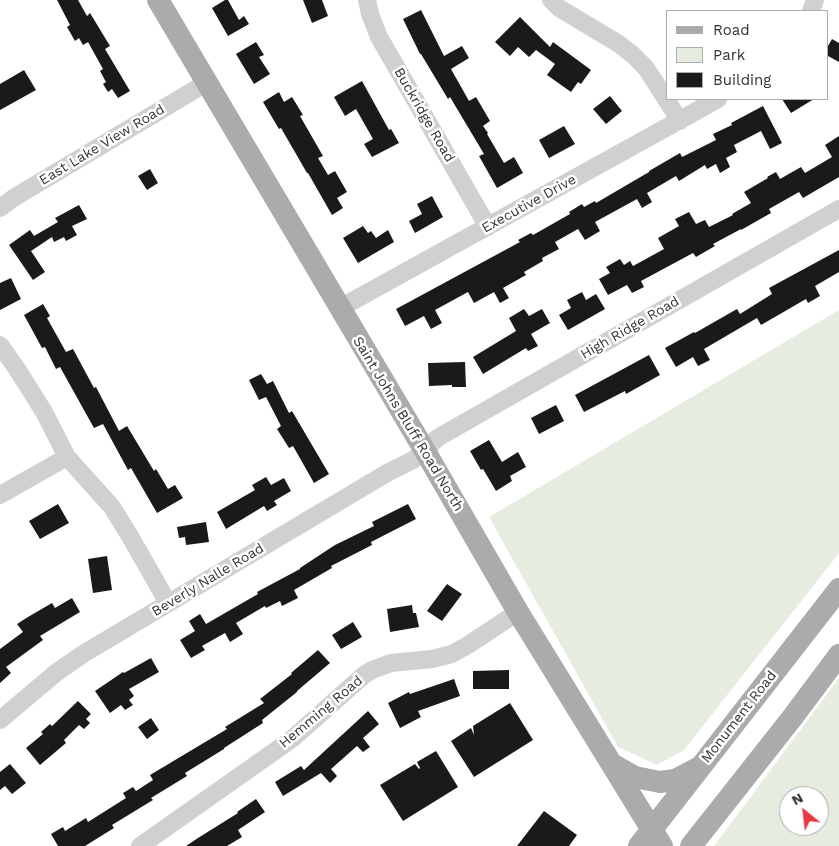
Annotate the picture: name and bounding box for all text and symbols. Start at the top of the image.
legend [666,10,829,100]
text: Road [713,21,750,39]
text: Park [713,46,745,64]
street label: Buckridge Road [390,65,458,165]
text: Building [713,71,771,89]
street label: East Lake View Road [36,101,168,189]
street label: Executive Drive [479,171,579,237]
street label: High Ridge Road [578,293,682,363]
street label: Saint Johns Bluff Road North [349,334,467,514]
street label: Beverly Nalle Road [149,540,267,620]
street label: Monument Road [698,668,780,766]
street label: Hemming Road [276,672,366,752]
north arrow [779,786,829,836]
text: N [789,789,806,808]

